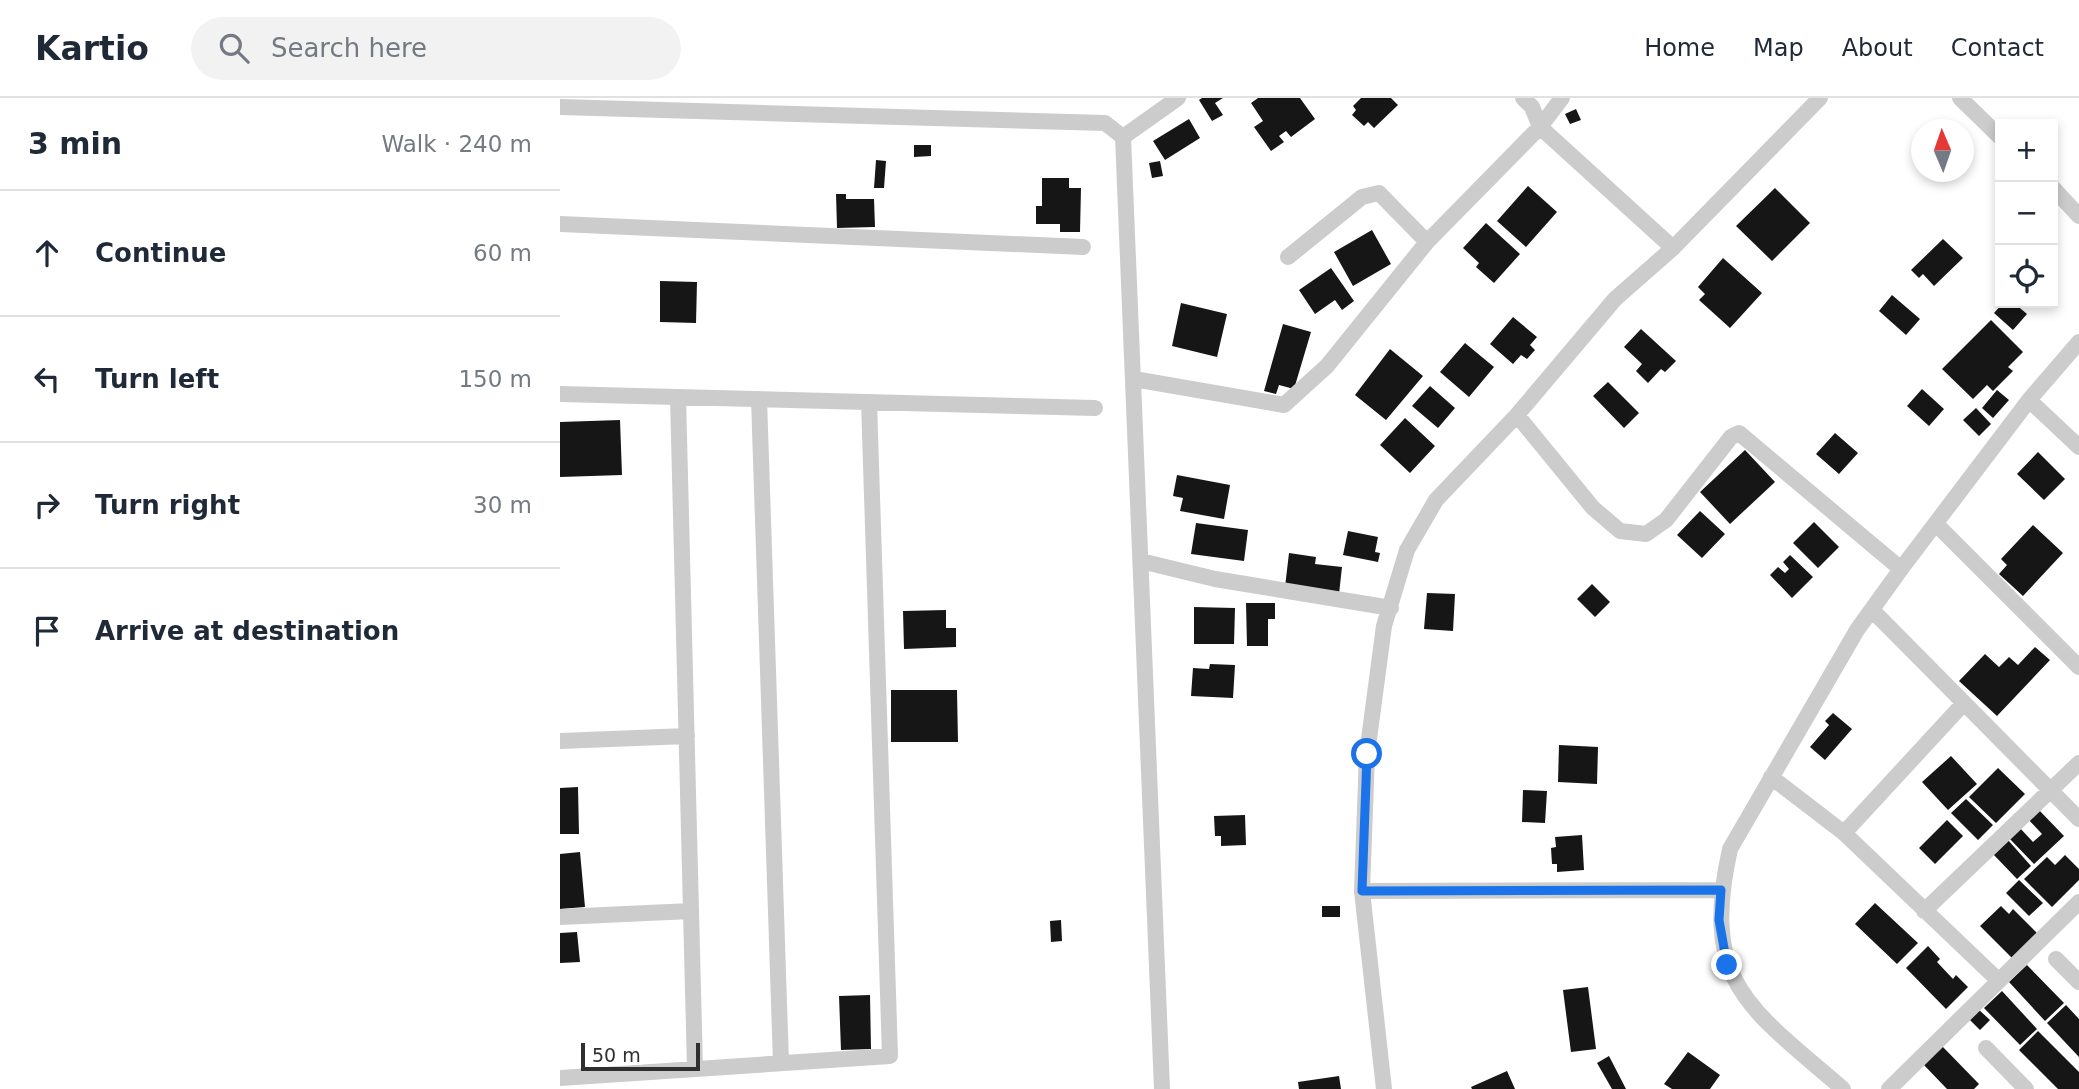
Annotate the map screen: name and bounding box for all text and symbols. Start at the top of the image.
search box [191,17,681,80]
text: Kartio [35,29,149,68]
icon: search [215,29,253,67]
text: Search here [271,33,427,63]
text: Home [1644,34,1715,62]
text: Map [1753,34,1804,62]
text: About [1842,34,1913,62]
text: Contact [1951,34,2044,62]
north arrow [1911,119,1974,182]
map controls [1995,119,2058,308]
button: + [1995,119,2058,182]
text: 3 min [28,126,122,161]
text: Walk · 240 m [381,131,532,157]
button: − [1995,182,2058,245]
icon: ahead [28,234,66,272]
text: Continue [95,238,226,268]
text: 60 m [473,240,532,266]
button: locate [1995,245,2058,308]
icon: left [28,360,66,398]
text: Turn left [95,364,219,394]
text: 150 m [458,366,532,392]
icon: right [28,486,66,524]
text: Turn right [95,490,240,520]
text: 30 m [473,492,532,518]
icon: arrive [28,612,66,650]
text: Arrive at destination [95,616,399,646]
route start [1351,738,1382,769]
route end [1711,949,1742,980]
scale bar [581,1040,700,1072]
text: 50 m [592,1044,641,1066]

